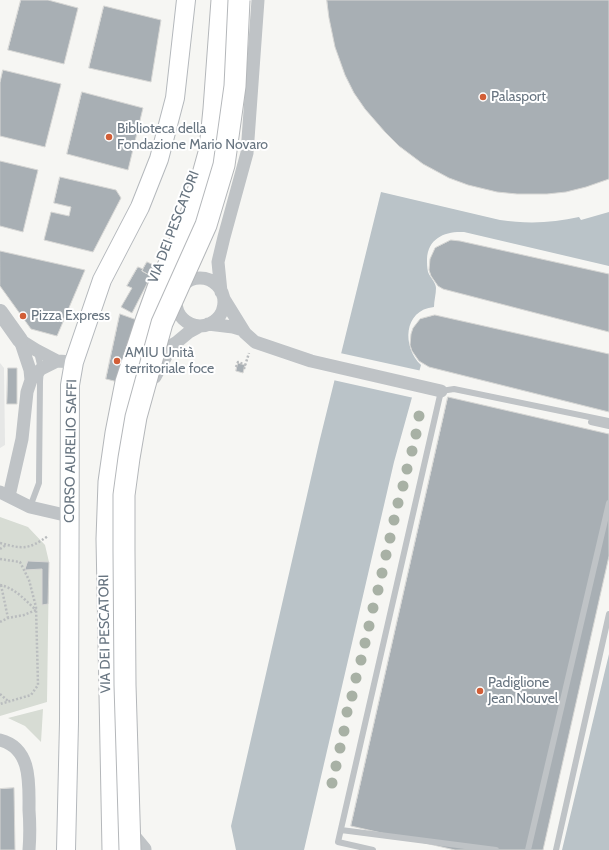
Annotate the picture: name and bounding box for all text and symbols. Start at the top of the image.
place label: Palasport [491,89,546,105]
marker: Palasport [478,92,488,102]
place label: Biblioteca della Fondazione Mario Novaro [117,121,268,154]
marker: Biblioteca della Fondazione Mario Novaro [104,132,114,142]
street label: VIA DEI PESCATORI [145,168,203,286]
place label: Pizza Express [31,308,110,324]
marker: Pizza Express [18,311,28,321]
place label: AMIU Unità territoriale foce [125,345,214,378]
marker: AMIU Unità territoriale foce [112,356,122,366]
street label: CORSO AURELIO SAFFI [61,379,81,523]
street label: VIA DEI PESCATORI [96,574,114,694]
place label: Padiglione Jean Nouvel [488,675,558,708]
marker: Padiglione Jean Nouvel [475,686,485,696]

